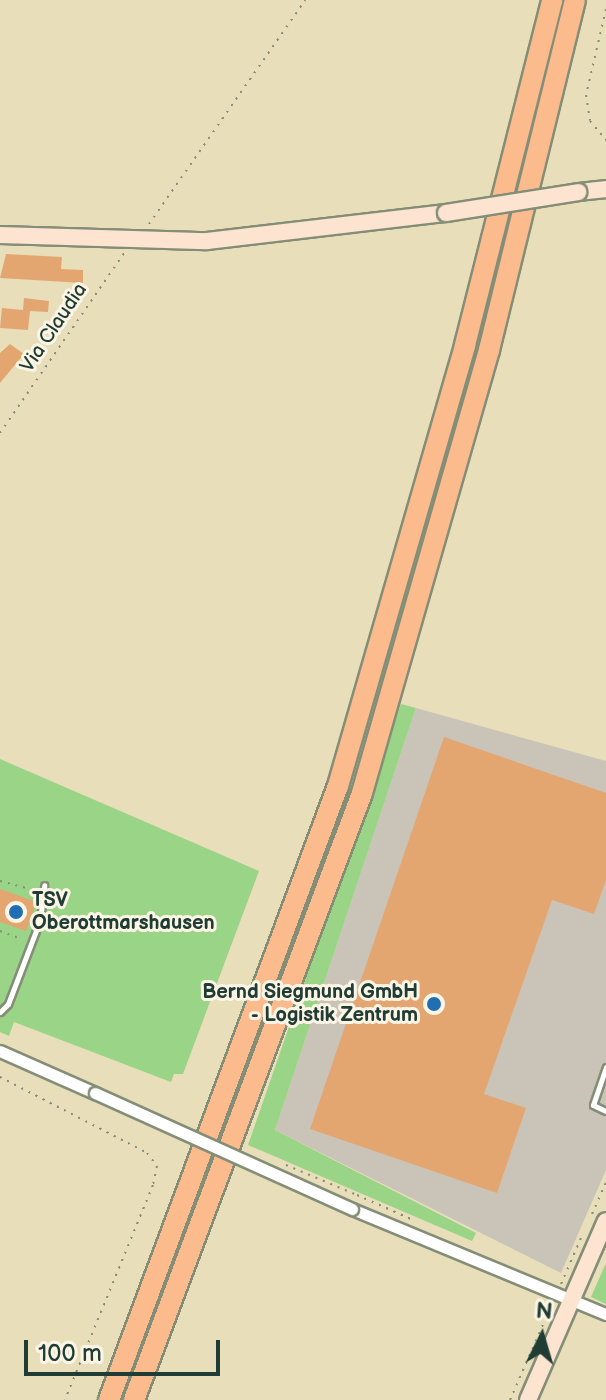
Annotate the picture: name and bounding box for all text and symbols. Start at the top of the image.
street label: Via Claudia [15,279,93,377]
place label: TSV Oberottmarshausen [32,888,215,935]
marker: TSV Oberottmarshausen [7,903,25,921]
place label: Bernd Siegmund GmbH - Logistik Zentrum [202,980,418,1027]
marker: Bernd Siegmund GmbH - Logistik Zentrum [425,995,443,1013]
north arrow [502,1296,582,1376]
text: N [535,1297,554,1326]
scale bar [28,1324,224,1374]
text: 100 m [38,1339,102,1368]

